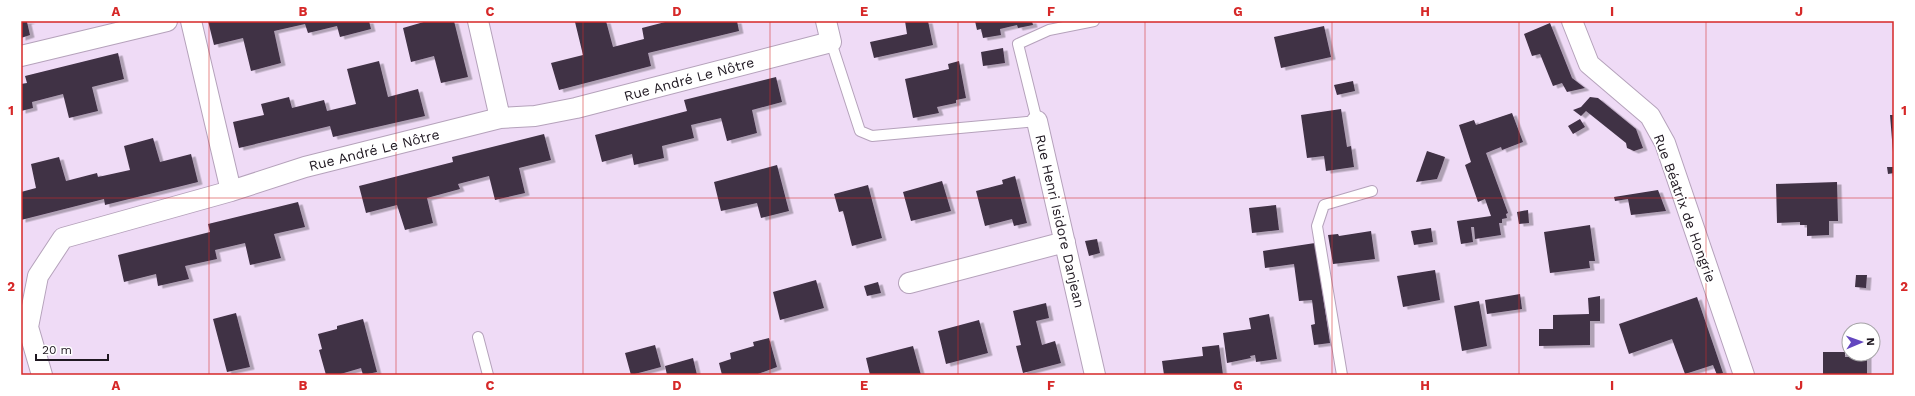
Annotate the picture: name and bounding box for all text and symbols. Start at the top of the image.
text: A [112,4,121,19]
text: B [299,4,308,19]
text: C [486,4,495,19]
text: D [672,4,682,19]
text: E [860,4,868,19]
text: F [1047,4,1055,19]
text: G [1233,4,1243,19]
text: H [1420,4,1430,19]
text: I [1610,4,1614,19]
text: J [1795,4,1803,19]
street label: Rue André Le Nôtre [622,54,756,104]
text: 1 [8,103,14,118]
text: 1 [1901,103,1907,118]
street label: Rue André Le Nôtre [307,126,441,174]
street label: Rue Béatrix de Hongrie [1651,132,1719,284]
street label: Rue Henri Isidore Danjean [1032,133,1088,309]
text: 2 [7,279,15,294]
text: 2 [1900,279,1908,294]
north arrow [1841,322,1881,362]
scale bar [36,336,108,362]
text: N [1864,337,1877,346]
text: 20 m [42,343,72,357]
text: A [112,378,121,393]
text: B [299,378,308,393]
text: C [486,378,495,393]
text: D [672,378,682,393]
text: E [860,378,868,393]
text: F [1047,378,1055,393]
text: G [1233,378,1243,393]
text: H [1420,378,1430,393]
text: I [1610,378,1614,393]
text: J [1795,378,1803,393]

